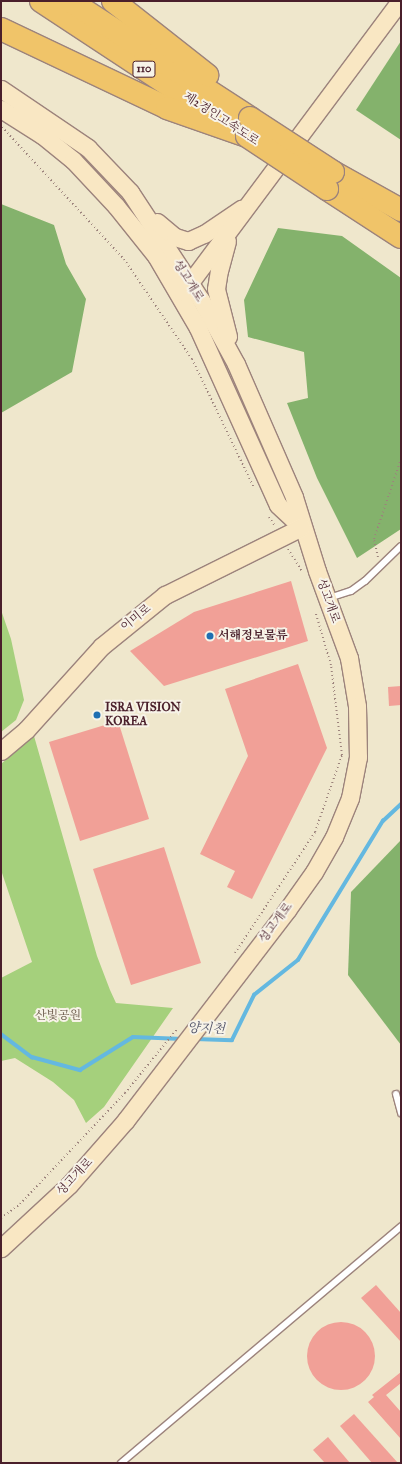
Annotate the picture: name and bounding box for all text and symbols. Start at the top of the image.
road number: 110 [132,60,156,78]
street label: 제2경인고속도로 [181,89,261,149]
street label: 성고개로 [170,258,206,304]
street label: 성고개로 [313,577,343,625]
street label: 이미로 [118,601,154,635]
place label: 서해정보물류 [218,629,288,643]
marker: 서해정보물류 [205,631,215,641]
place label: ISRA VISION KOREA [105,701,181,729]
marker: ISRA VISION KOREA [92,710,102,720]
street label: 성고개로 [256,900,296,946]
park label: 산빛공원 [35,1009,81,1023]
water label: 양지천 [187,1021,225,1037]
street label: 성고개로 [54,1155,96,1199]

